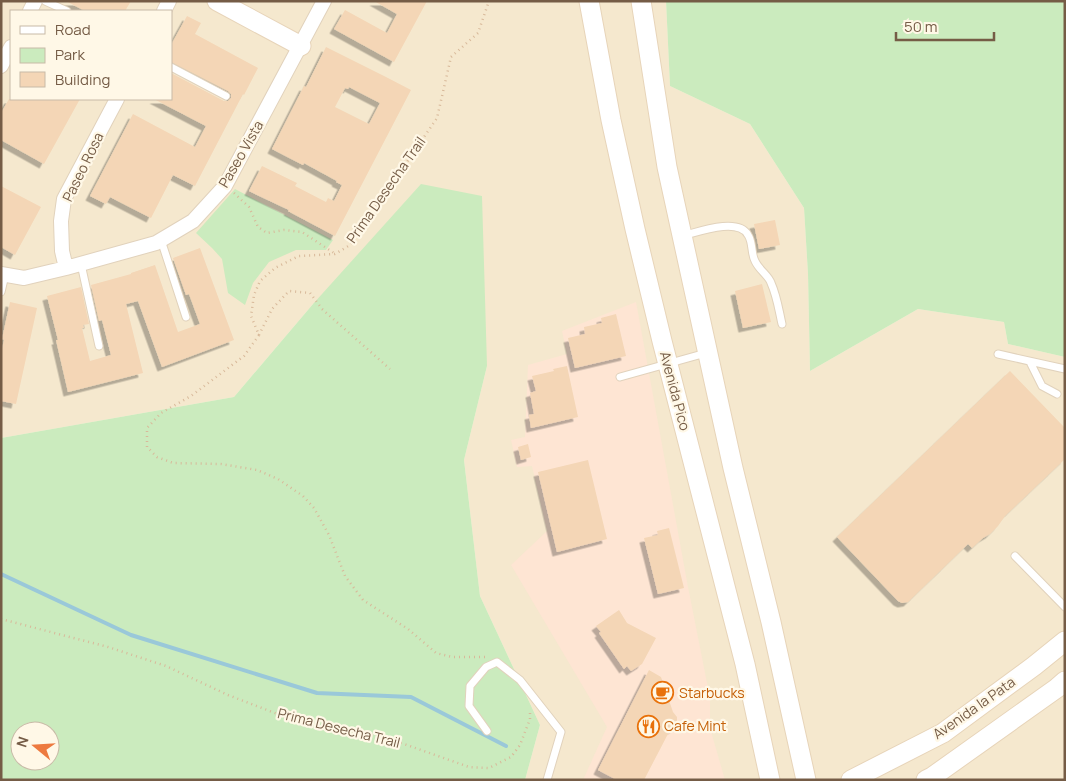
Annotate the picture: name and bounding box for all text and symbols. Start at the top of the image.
legend [10,10,172,100]
scale bar [896,10,994,42]
text: 50 m [904,16,938,37]
text: Road [55,19,91,40]
text: Park [55,44,85,65]
text: Building [55,69,110,90]
street label: Paseo Vista [214,117,267,191]
street label: Paseo Rosa [58,129,107,205]
street label: Prima Desecha Trail [342,133,429,247]
street label: Avenida Pico [656,349,695,433]
street label: Avenida la Pata [929,672,1019,743]
cafe icon: Starbucks [651,681,675,705]
place label: Starbucks [679,683,745,702]
street label: Prima Desecha Trail [276,703,402,752]
restaurant icon: Cafe Mint [636,714,660,738]
place label: Cafe Mint [664,716,727,735]
north arrow [10,721,60,771]
text: N [12,734,33,750]

